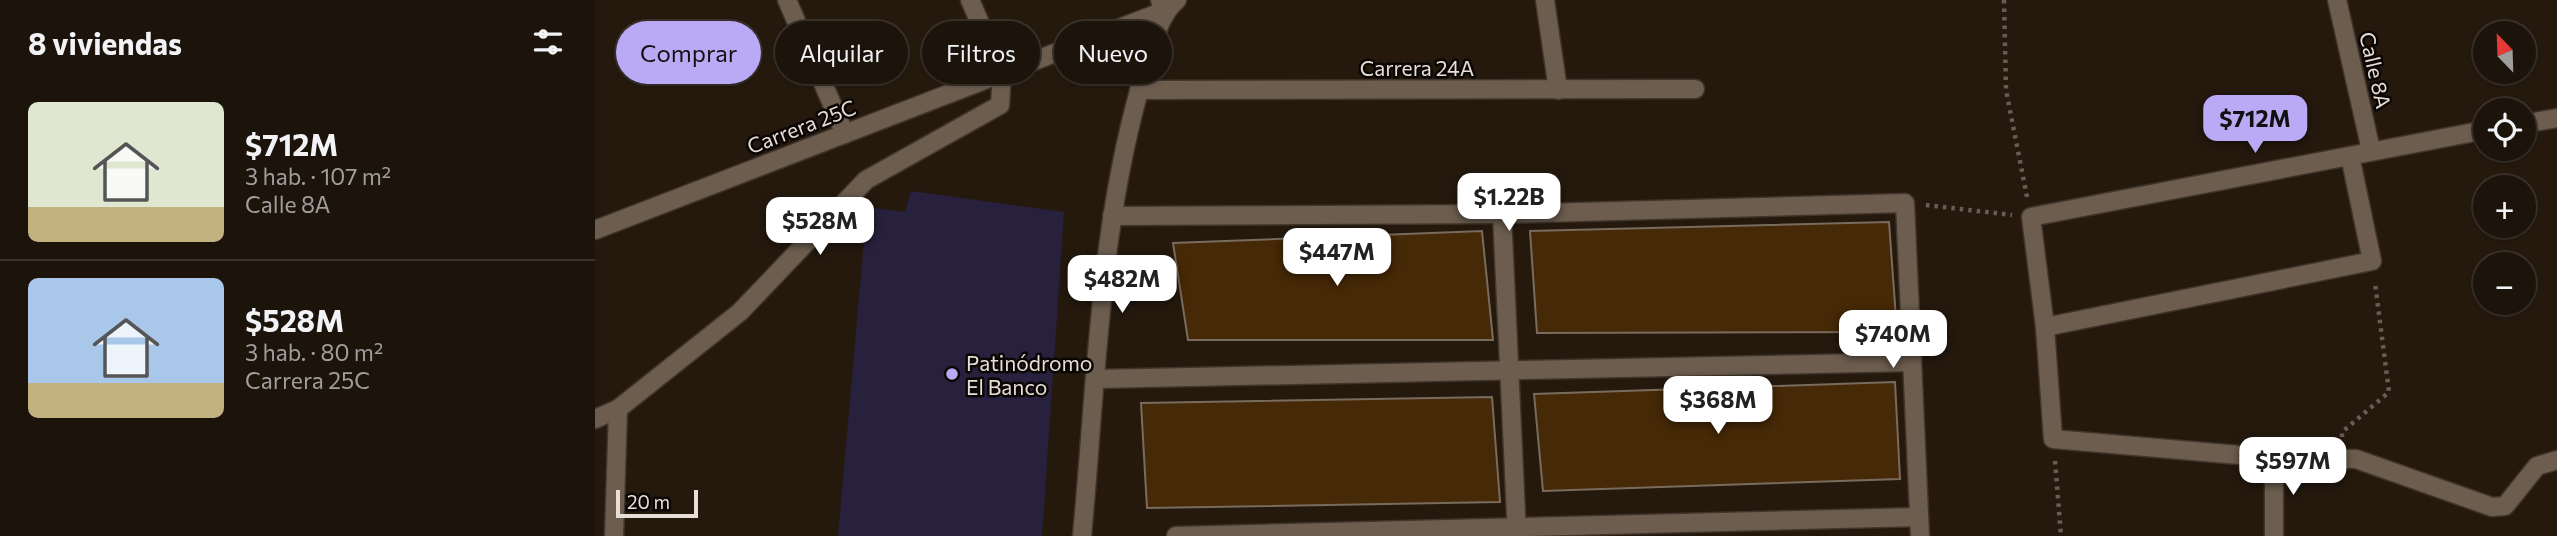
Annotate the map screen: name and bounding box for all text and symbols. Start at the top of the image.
chip: Comprar [616,21,761,84]
chip: Alquilar [775,21,908,84]
chip: Filtros [922,21,1040,84]
chip: Nuevo [1054,21,1172,84]
north arrow [2473,21,2536,84]
map controls [2473,21,2536,315]
icon: filters [529,23,567,61]
text: 8 viviendas [28,24,182,61]
street label: Calle 8A [2355,29,2397,111]
street label: Carrera 24A [1360,55,1474,80]
street label: Carrera 25C [743,94,859,158]
pin: $712M [2206,96,2304,155]
button: locate [2473,98,2536,161]
text: $712M [2219,104,2291,132]
text: $712M [245,125,338,162]
icon: home [84,130,168,214]
text: 3 hab. · 107 m² [245,162,391,190]
pin: $1.22B [1452,174,1566,233]
button: + [2473,175,2536,238]
text: $1.22B [1473,182,1545,210]
text: Calle 8A [245,190,330,218]
pin: $528M [771,198,869,257]
text: $528M [782,206,858,234]
pin: $447M [1288,229,1386,288]
text: $447M [1299,237,1375,265]
button: − [2473,252,2536,315]
pin: $482M [1073,256,1171,315]
text: $482M [1084,264,1160,292]
text: $528M [245,301,344,338]
icon: home [84,306,168,390]
pin: $740M [1844,310,1942,370]
text: $740M [1855,319,1931,347]
text: 3 hab. · 80 m² [245,338,383,366]
place label: Patinódromo El Banco [966,350,1092,399]
text: Carrera 25C [245,366,370,394]
marker: Patinódromo El Banco [944,366,960,382]
pin: $368M [1669,376,1767,436]
text: $368M [1679,385,1757,413]
pin: $597M [2244,438,2342,497]
text: $597M [2255,446,2331,474]
scale bar [616,487,698,519]
text: 20 m [627,490,670,513]

